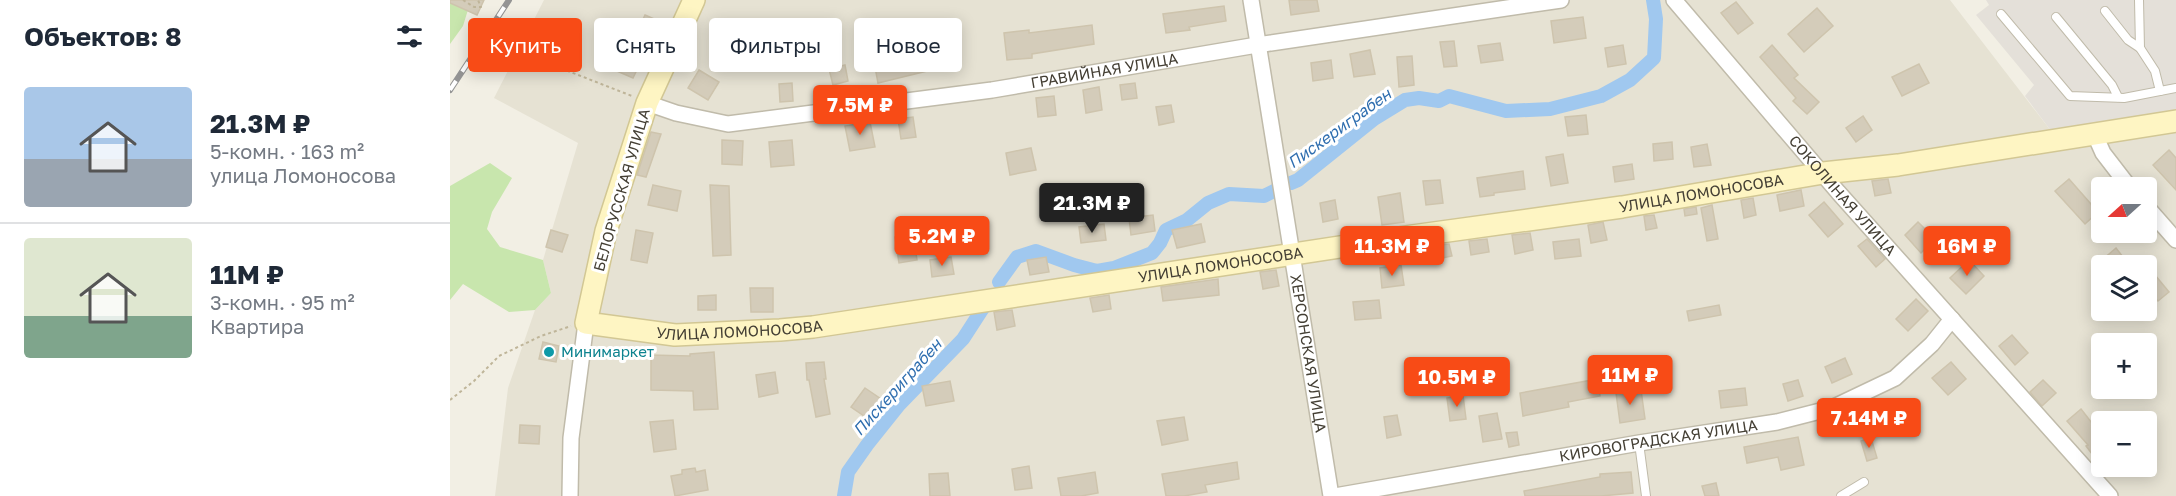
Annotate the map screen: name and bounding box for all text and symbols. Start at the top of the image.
chip: Купить [468,18,582,72]
chip: Снять [594,18,697,72]
chip: Фильтры [709,18,842,72]
chip: Новое [854,18,962,72]
icon: filters [393,20,426,53]
text: Объектов: 8 [24,21,182,52]
street label: ГРАВИЙНАЯ УЛИЦА [1029,49,1179,91]
water label: Пискериграбен [1283,83,1396,172]
pin: 7.5M ₽ [811,85,909,136]
text: 7.5M ₽ [827,92,893,116]
street label: БЕЛОРУССКАЯ УЛИЦА [589,106,653,273]
text: 21.3M ₽ [210,108,311,139]
icon: home [72,111,144,183]
street label: СОКОЛИНАЯ УЛИЦА [1786,131,1900,259]
text: 5-комн. · 163 m² [210,139,364,163]
text: улица Ломоносова [210,163,396,187]
street label: УЛИЦА ЛОМОНОСОВА [1617,170,1785,215]
north arrow [2091,177,2157,243]
map controls [2091,177,2157,477]
pin: 21.3M ₽ [1037,183,1147,234]
text: 21.3M ₽ [1053,190,1131,214]
pin: 5.2M ₽ [893,216,991,267]
text: 5.2M ₽ [908,223,976,247]
pin: 11.3M ₽ [1337,226,1447,277]
pin: 16M ₽ [1925,226,2009,277]
text: 11.3M ₽ [1354,233,1430,257]
text: 16M ₽ [1937,233,1997,257]
street label: УЛИЦА ЛОМОНОСОВА [1137,243,1304,286]
button: layers [2091,255,2157,321]
text: 11M ₽ [210,259,284,290]
icon: home [72,262,144,334]
street label: ХЕРСОНСКАЯ УЛИЦА [1287,273,1331,434]
text: 3-комн. · 95 m² [210,290,355,314]
text: Квартира [210,314,304,338]
street label: УЛИЦА ЛОМОНОСОВА [655,316,824,343]
button: + [2091,333,2157,399]
water label: Пискериграбен [848,334,946,439]
place label: Минимаркет [561,342,655,360]
marker: Минимаркет [542,345,556,359]
pin: 11M ₽ [1588,355,1672,406]
pin: 10.5M ₽ [1402,357,1512,408]
text: 11M ₽ [1602,362,1658,386]
text: 10.5M ₽ [1418,364,1496,388]
pin: 7.14M ₽ [1814,398,1924,449]
text: 7.14M ₽ [1831,405,1907,429]
button: − [2091,411,2157,477]
street label: КИРОВОГРАДСКАЯ УЛИЦА [1558,415,1759,465]

